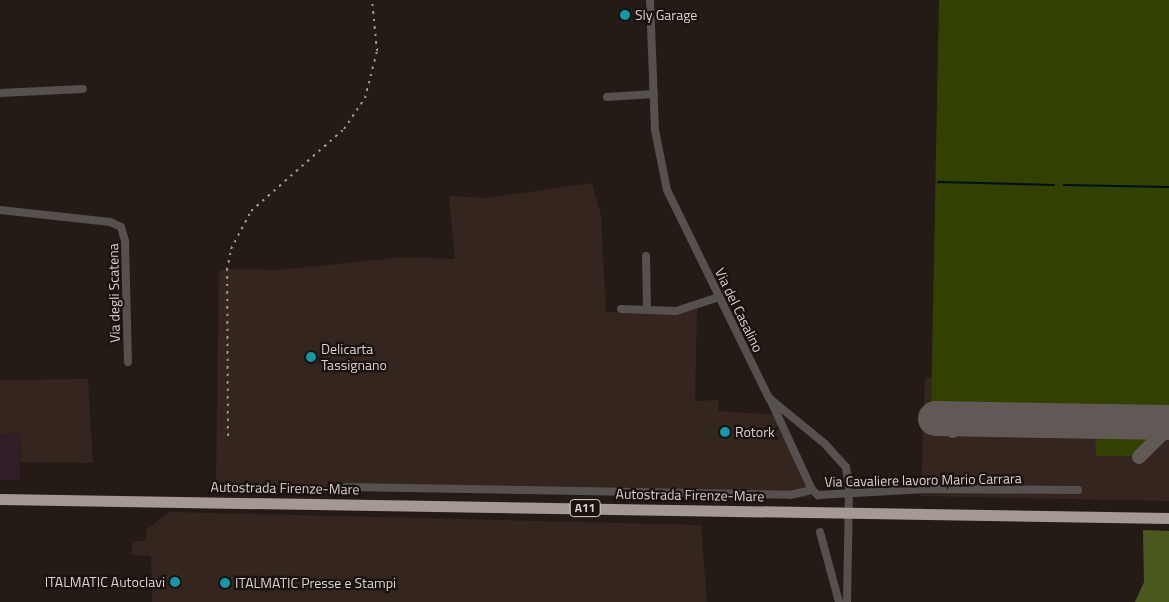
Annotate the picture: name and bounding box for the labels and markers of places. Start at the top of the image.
place label: Sly Garage [635,7,697,23]
marker: Sly Garage [619,9,631,21]
place label: Delicarta Tassignano [321,341,387,374]
marker: Delicarta Tassignano [305,351,317,363]
place label: Rotork [735,424,775,440]
marker: Rotork [719,426,731,438]
place label: ITALMATIC Autoclavi [45,574,165,590]
place label: ITALMATIC Presse e Stampi [235,575,396,591]
marker: ITALMATIC Autoclavi [169,576,181,588]
marker: ITALMATIC Presse e Stampi [219,577,231,589]

